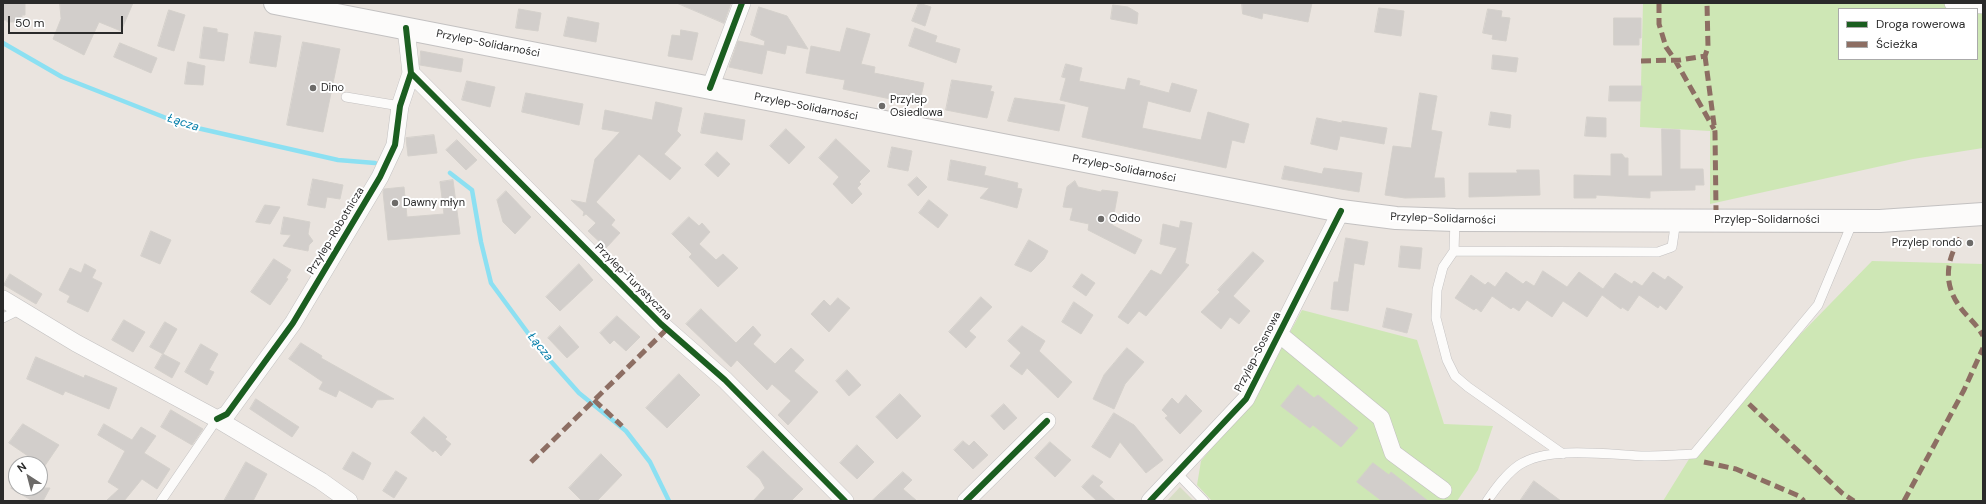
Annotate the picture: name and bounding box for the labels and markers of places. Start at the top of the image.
place label: Dino [321,81,344,95]
marker: Dino [308,83,318,93]
place label: Przylep Osiedlowa [890,93,943,119]
marker: Przylep Osiedlowa [877,101,887,111]
place label: Dawny młyn [403,196,465,210]
marker: Dawny młyn [390,198,400,208]
place label: Odido [1109,212,1140,226]
marker: Odido [1096,214,1106,224]
place label: Przylep rondo [1892,236,1962,250]
marker: Przylep rondo [1965,238,1975,248]

